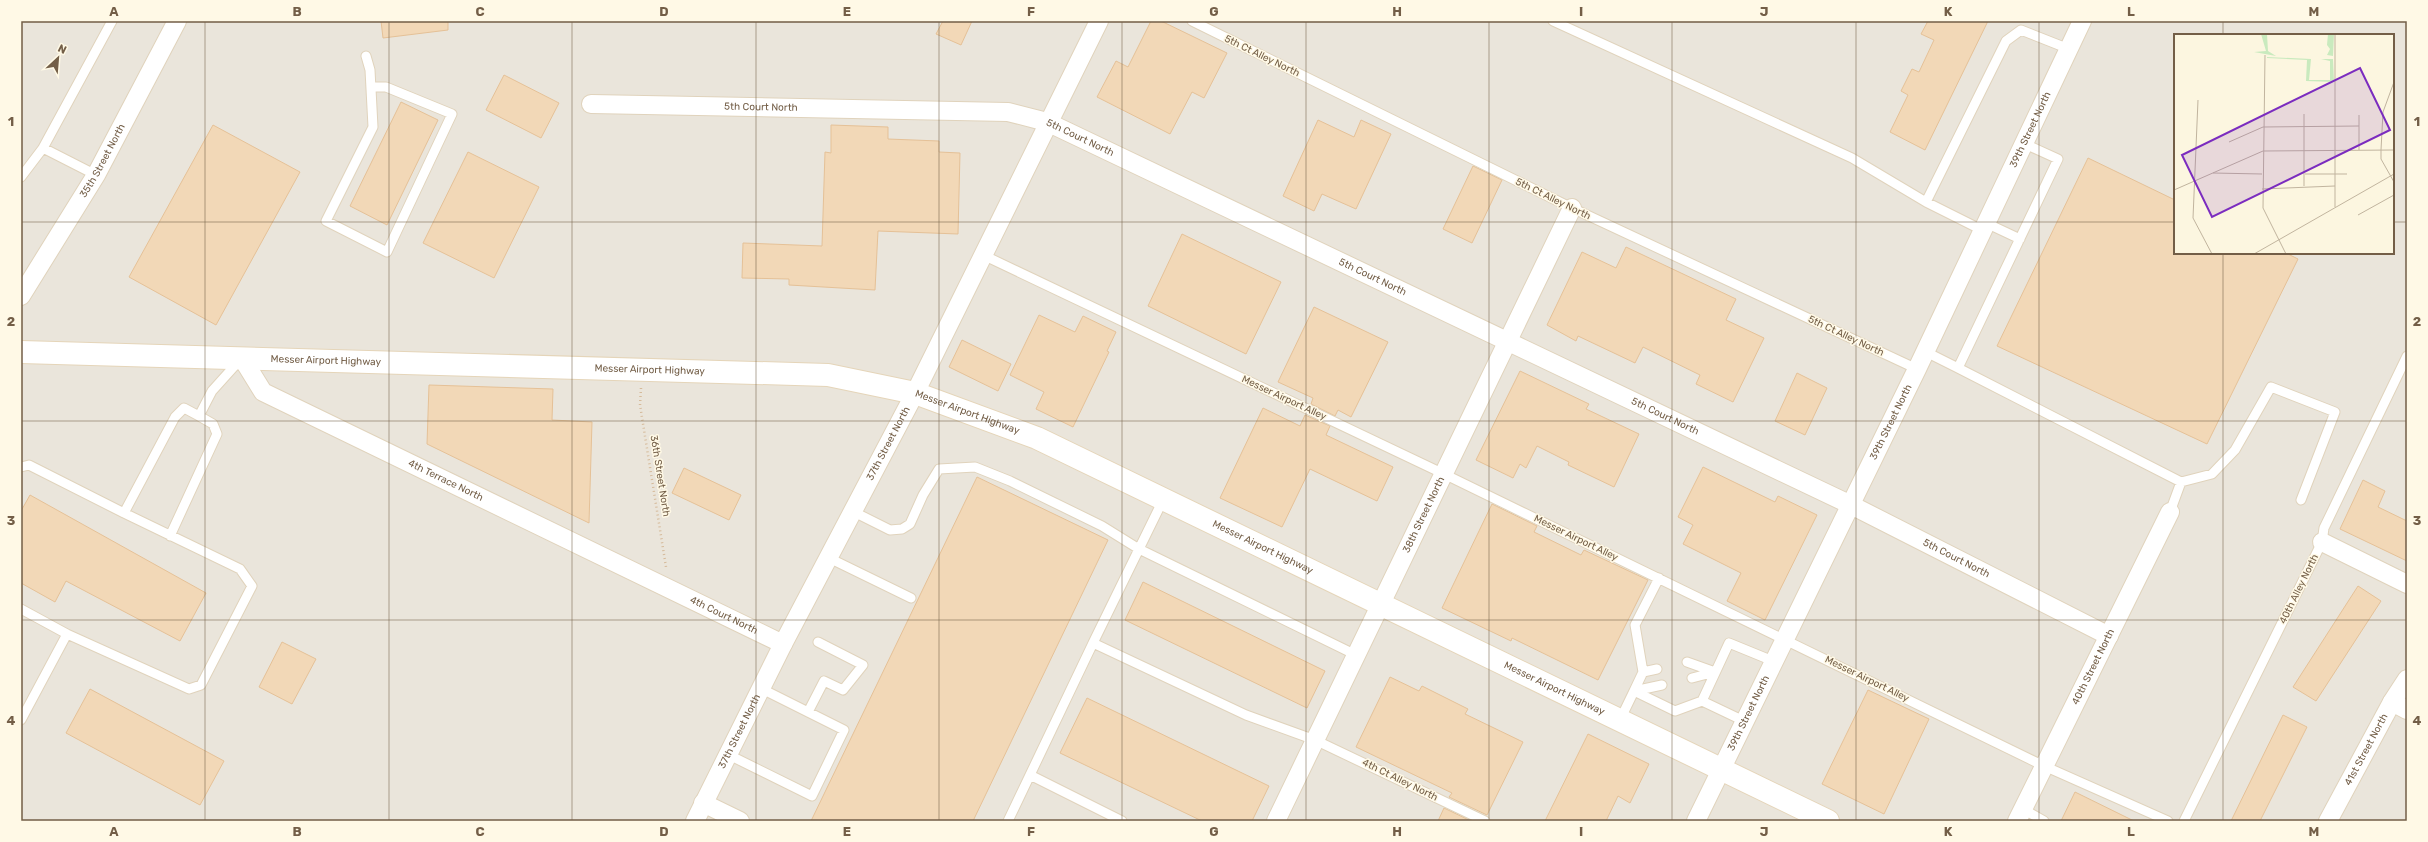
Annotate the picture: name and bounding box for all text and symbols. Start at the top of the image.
text: A [109,4,119,19]
text: B [292,4,302,19]
text: C [475,4,485,19]
text: D [659,4,669,19]
text: E [843,4,851,19]
text: F [1027,4,1035,19]
text: G [1209,4,1219,19]
text: H [1392,4,1402,19]
text: I [1579,4,1583,19]
text: J [1760,4,1768,19]
text: K [1944,4,1953,19]
text: L [2127,4,2135,19]
text: M [2309,4,2319,19]
street label: 5th Ct Alley North [1222,33,1302,79]
inset map [2174,34,2394,254]
north arrow [38,38,78,78]
text: N [56,42,69,57]
street label: 39th Street North [2007,90,2054,169]
street label: 5th Court North [724,101,798,114]
text: 1 [8,114,14,129]
text: 1 [2414,114,2420,129]
street label: 5th Court North [1044,117,1116,159]
street label: 35th Street North [77,122,128,200]
street label: 5th Ct Alley North [1513,176,1593,222]
street label: 5th Court North [1337,256,1408,298]
street label: 5th Ct Alley North [1806,313,1886,359]
text: 2 [7,314,15,329]
text: 2 [2413,314,2421,329]
street label: Messer Airport Highway [271,353,382,368]
street label: Messer Airport Highway [594,362,706,378]
street label: Messer Airport Alley [1240,373,1329,423]
street label: 39th Street North [1868,382,1915,462]
street label: Messer Airport Highway [914,388,1022,437]
street label: 5th Court North [1629,395,1701,438]
street label: 37th Street North [864,405,913,483]
street label: 36th Street North [648,434,672,518]
street label: 4th Terrace North [406,457,485,504]
street label: 38th Street North [1400,475,1447,555]
street label: Messer Airport Alley [1532,512,1620,564]
text: 3 [7,513,16,528]
text: 3 [2413,513,2422,528]
street label: Messer Airport Highway [1210,518,1315,577]
street label: 5th Court North [1921,536,1992,580]
street label: 40th Alley North [2277,552,2321,626]
street label: 4th Court North [688,594,760,637]
street label: 40th Street North [2070,627,2117,707]
street label: Messer Airport Alley [1823,653,1911,705]
street label: Messer Airport Highway [1502,659,1607,718]
street label: 39th Street North [1725,674,1772,753]
street label: 37th Street North [716,692,763,771]
street label: 41st Street North [2342,712,2391,788]
text: 4 [7,713,16,728]
text: 4 [2413,713,2422,728]
street label: 4th Ct Alley North [1360,757,1440,803]
text: A [109,824,119,839]
text: B [292,824,302,839]
text: C [475,824,485,839]
text: D [659,824,669,839]
text: E [843,824,851,839]
text: F [1027,824,1035,839]
text: G [1209,824,1219,839]
text: H [1392,824,1402,839]
text: I [1579,824,1583,839]
text: J [1760,824,1768,839]
text: K [1944,824,1953,839]
text: L [2127,824,2135,839]
text: M [2309,824,2319,839]

